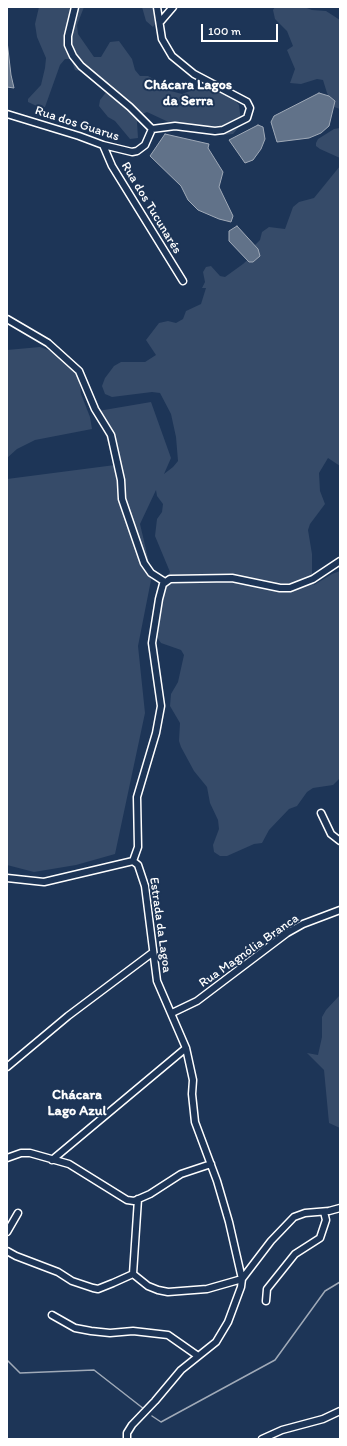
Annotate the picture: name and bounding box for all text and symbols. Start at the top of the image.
scale bar [203,16,280,42]
text: 100 m [208,24,241,38]
district label: Chácara Lagos da Serra [144,77,232,110]
street label: Rua dos Guarus [33,103,121,145]
street label: Rua dos Tucunarés [117,159,185,257]
street label: Estrada da Lagoa [146,876,174,974]
street label: Rua Magnólia Branca [196,911,302,991]
district label: Chácara Lago Azul [48,1087,106,1120]

